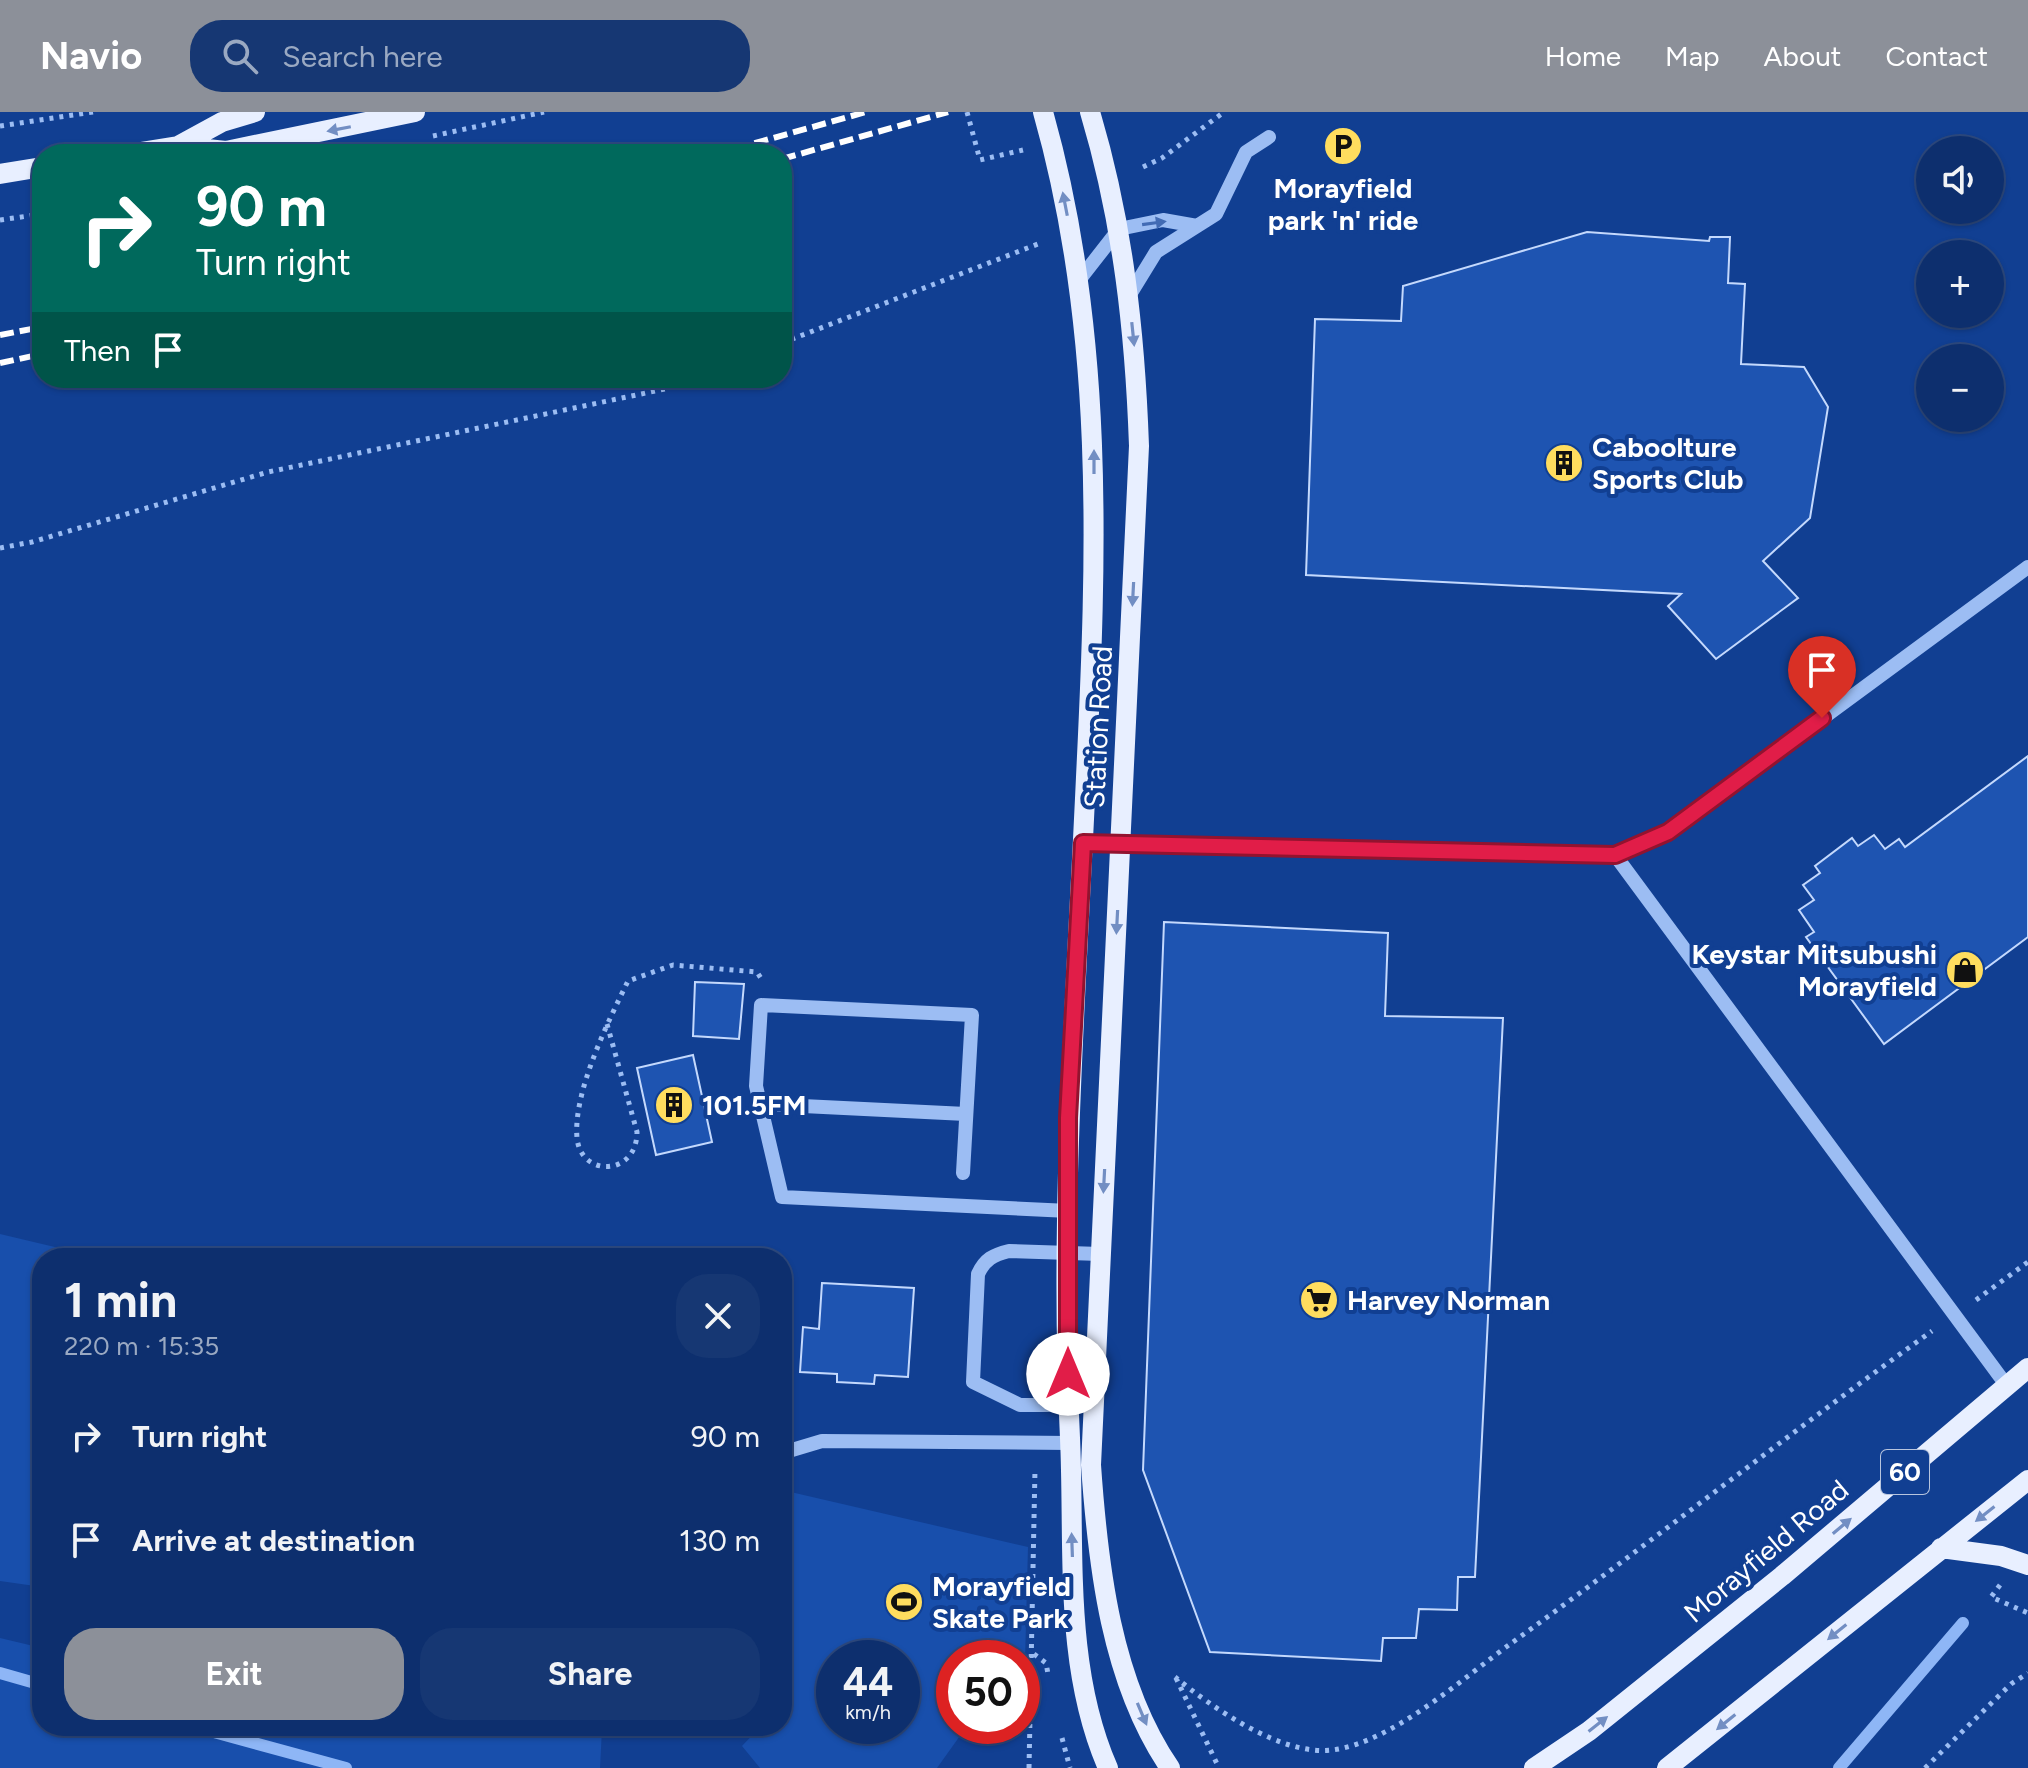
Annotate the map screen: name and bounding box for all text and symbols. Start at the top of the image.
search box [190,20,750,92]
text: Navio [40,33,142,79]
icon: search [218,34,262,78]
text: Search here [282,38,443,75]
text: Home [1545,39,1621,73]
text: Map [1665,39,1720,73]
text: About [1764,39,1841,73]
text: Contact [1885,39,1988,73]
one-way arrow [326,124,351,136]
parking icon: Morayfield park 'n' ride [1322,125,1364,167]
map controls [1916,136,2004,432]
button: sound [1916,136,2004,224]
place label: Morayfield park 'n' ride [1268,171,1418,237]
text: 90 m [196,173,327,240]
icon: right [64,176,168,280]
one-way arrow [1059,191,1071,216]
one-way arrow [1142,216,1167,229]
button: + [1916,240,2004,328]
text: Turn right [196,241,351,284]
one-way arrow [1127,322,1140,347]
icon: arrive [146,328,190,372]
text: Then [64,332,130,369]
button: − [1916,344,2004,432]
place label: Caboolture Sports Club [1592,430,1743,496]
building icon: Caboolture Sports Club [1543,442,1585,484]
one-way arrow [1088,449,1100,474]
one-way arrow [1127,582,1140,607]
pin [1788,636,1856,718]
street label: Station Road [1077,645,1119,809]
icon: arrive [1800,648,1844,692]
one-way arrow [1110,910,1123,935]
place label: Keystar Mitsubushi Morayfield [1691,937,1937,1003]
shop icon: Keystar Mitsubushi Morayfield [1944,949,1986,991]
building icon: 101.5FM [653,1084,695,1126]
place label: 101.5FM [702,1088,807,1122]
one-way arrow [1097,1169,1110,1194]
text: 1 min [64,1271,177,1329]
button: close [676,1274,760,1358]
supermarket icon: Harvey Norman [1298,1279,1340,1321]
place label: Harvey Norman [1347,1283,1550,1317]
text: 220 m · 15:35 [64,1330,219,1362]
position arrow [1026,1332,1110,1416]
icon: right [64,1414,108,1458]
text: Turn right [132,1418,267,1455]
text: 90 m [691,1418,760,1455]
road number: 60 [1881,1450,1929,1494]
street label: Morayfield Road [1677,1472,1855,1630]
one-way arrow [1975,1505,1995,1521]
icon: arrive [64,1518,108,1562]
one-way arrow [1831,1518,1851,1535]
text: Arrive at destination [132,1522,415,1559]
text: 130 m [679,1522,760,1559]
one-way arrow [1066,1532,1079,1557]
place label: Morayfield Skate Park [932,1569,1071,1635]
sports icon: Morayfield Skate Park [883,1581,925,1623]
one-way arrow [1827,1623,1847,1640]
button: Exit [64,1628,404,1720]
button: Share [420,1628,760,1720]
speed limit sign: 50 [936,1640,1040,1744]
text: 44 [843,1658,893,1706]
text: km/h [845,1700,891,1724]
one-way arrow [1135,1702,1148,1726]
one-way arrow [1716,1713,1736,1730]
one-way arrow [1588,1716,1608,1732]

